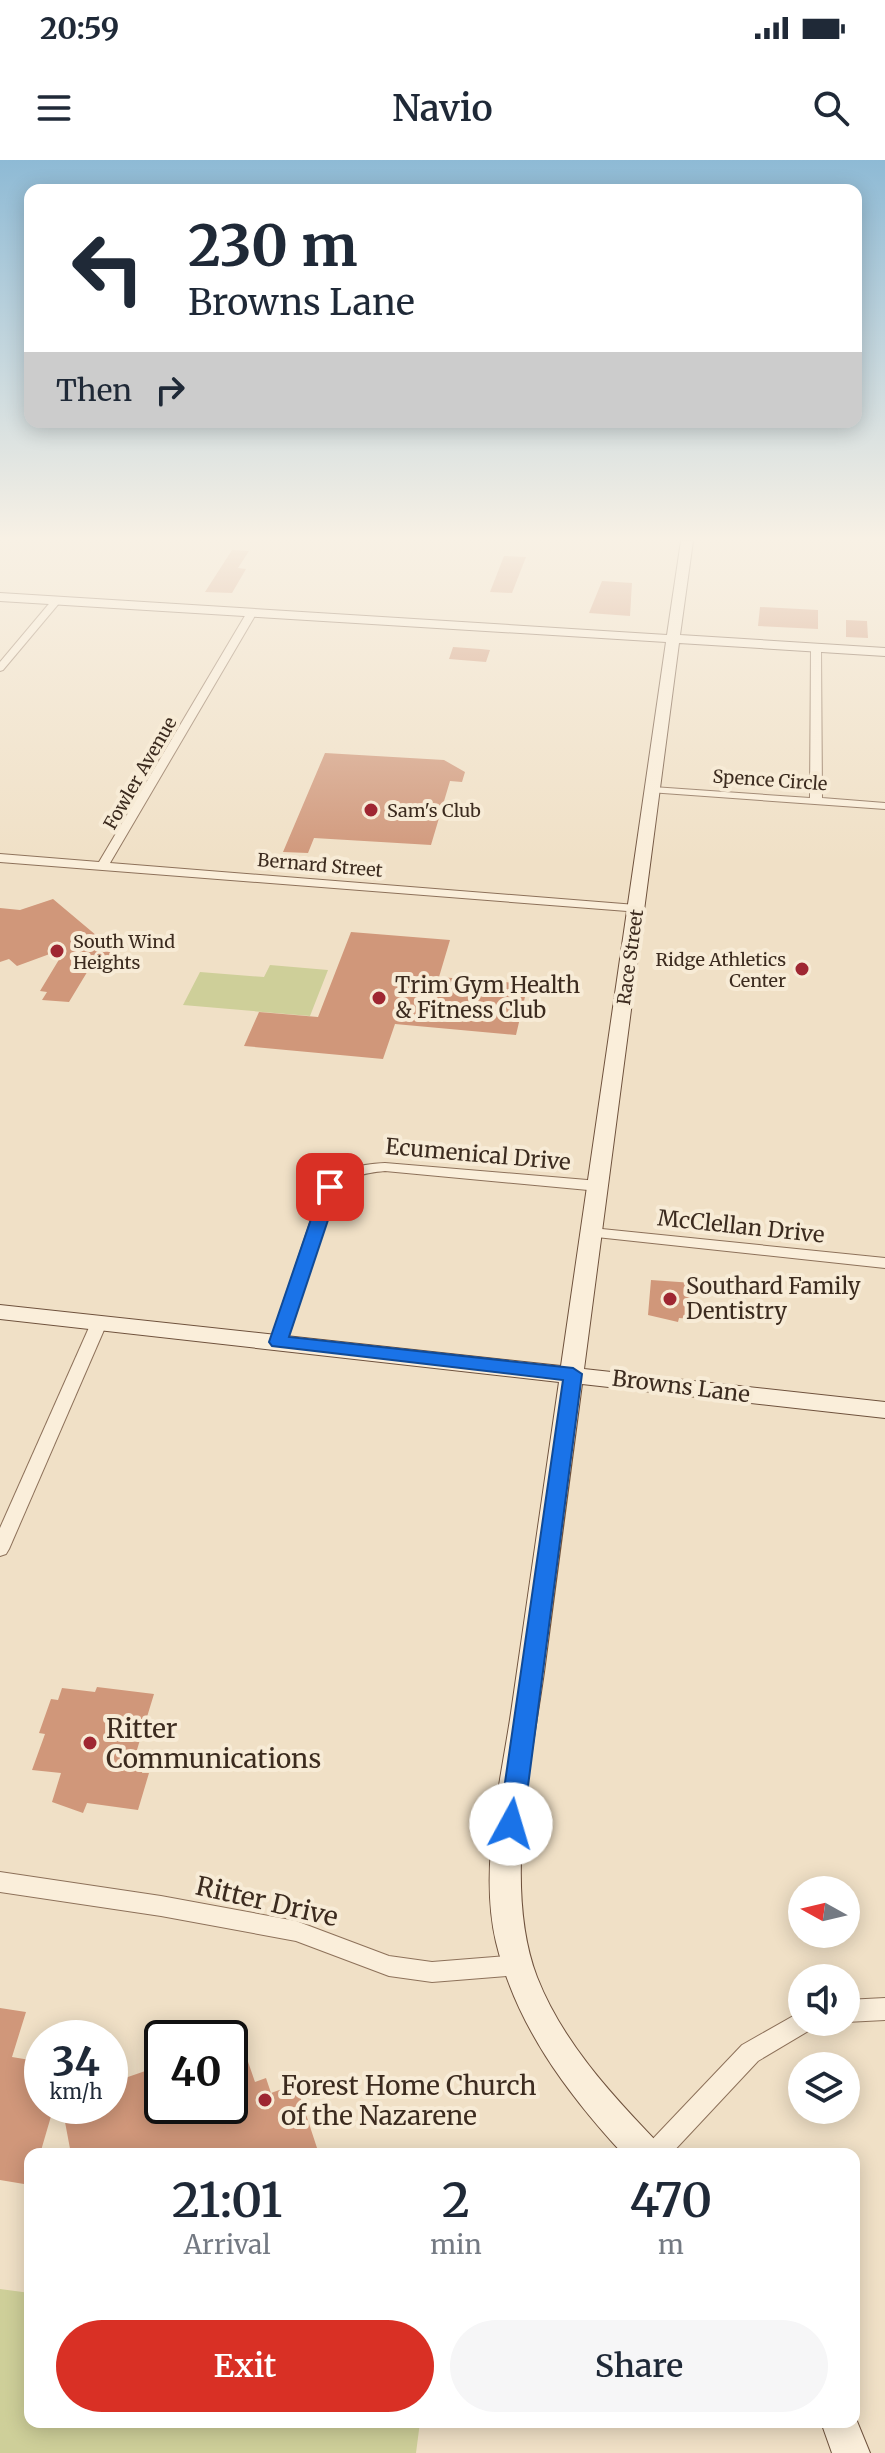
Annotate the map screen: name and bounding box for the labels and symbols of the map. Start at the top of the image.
street label: Fowler Avenue [98,713,182,833]
street label: Spence Circle [712,765,828,795]
place label: Sam's Club [387,799,481,822]
marker: Sam's Club [362,801,380,819]
street label: Bernard Street [256,848,384,882]
street label: Race Street [612,908,648,1006]
place label: South Wind Heights [73,930,175,974]
marker: South Wind Heights [48,942,66,960]
place label: Ridge Athletics Center [656,948,786,992]
marker: Ridge Athletics Center [793,960,811,978]
place label: Trim Gym Health & Fitness Club [395,971,581,1024]
marker: Trim Gym Health & Fitness Club [370,989,388,1007]
street label: Ecumenical Drive [384,1132,572,1176]
pin [296,1153,364,1221]
street label: McClellan Drive [656,1203,826,1249]
place label: Southard Family Dentistry [686,1272,861,1325]
marker: Southard Family Dentistry [661,1290,679,1308]
street label: Browns Lane [611,1364,751,1408]
place label: Ritter Communications [106,1712,321,1775]
marker: Ritter Communications [81,1734,99,1752]
position arrow [469,1782,553,1866]
street label: Ritter Drive [193,1869,341,1933]
north arrow [788,1876,860,1948]
speed limit sign: 40 [144,2020,248,2124]
place label: Forest Home Church of the Nazarene [281,2069,537,2132]
marker: Forest Home Church of the Nazarene [256,2091,274,2109]

